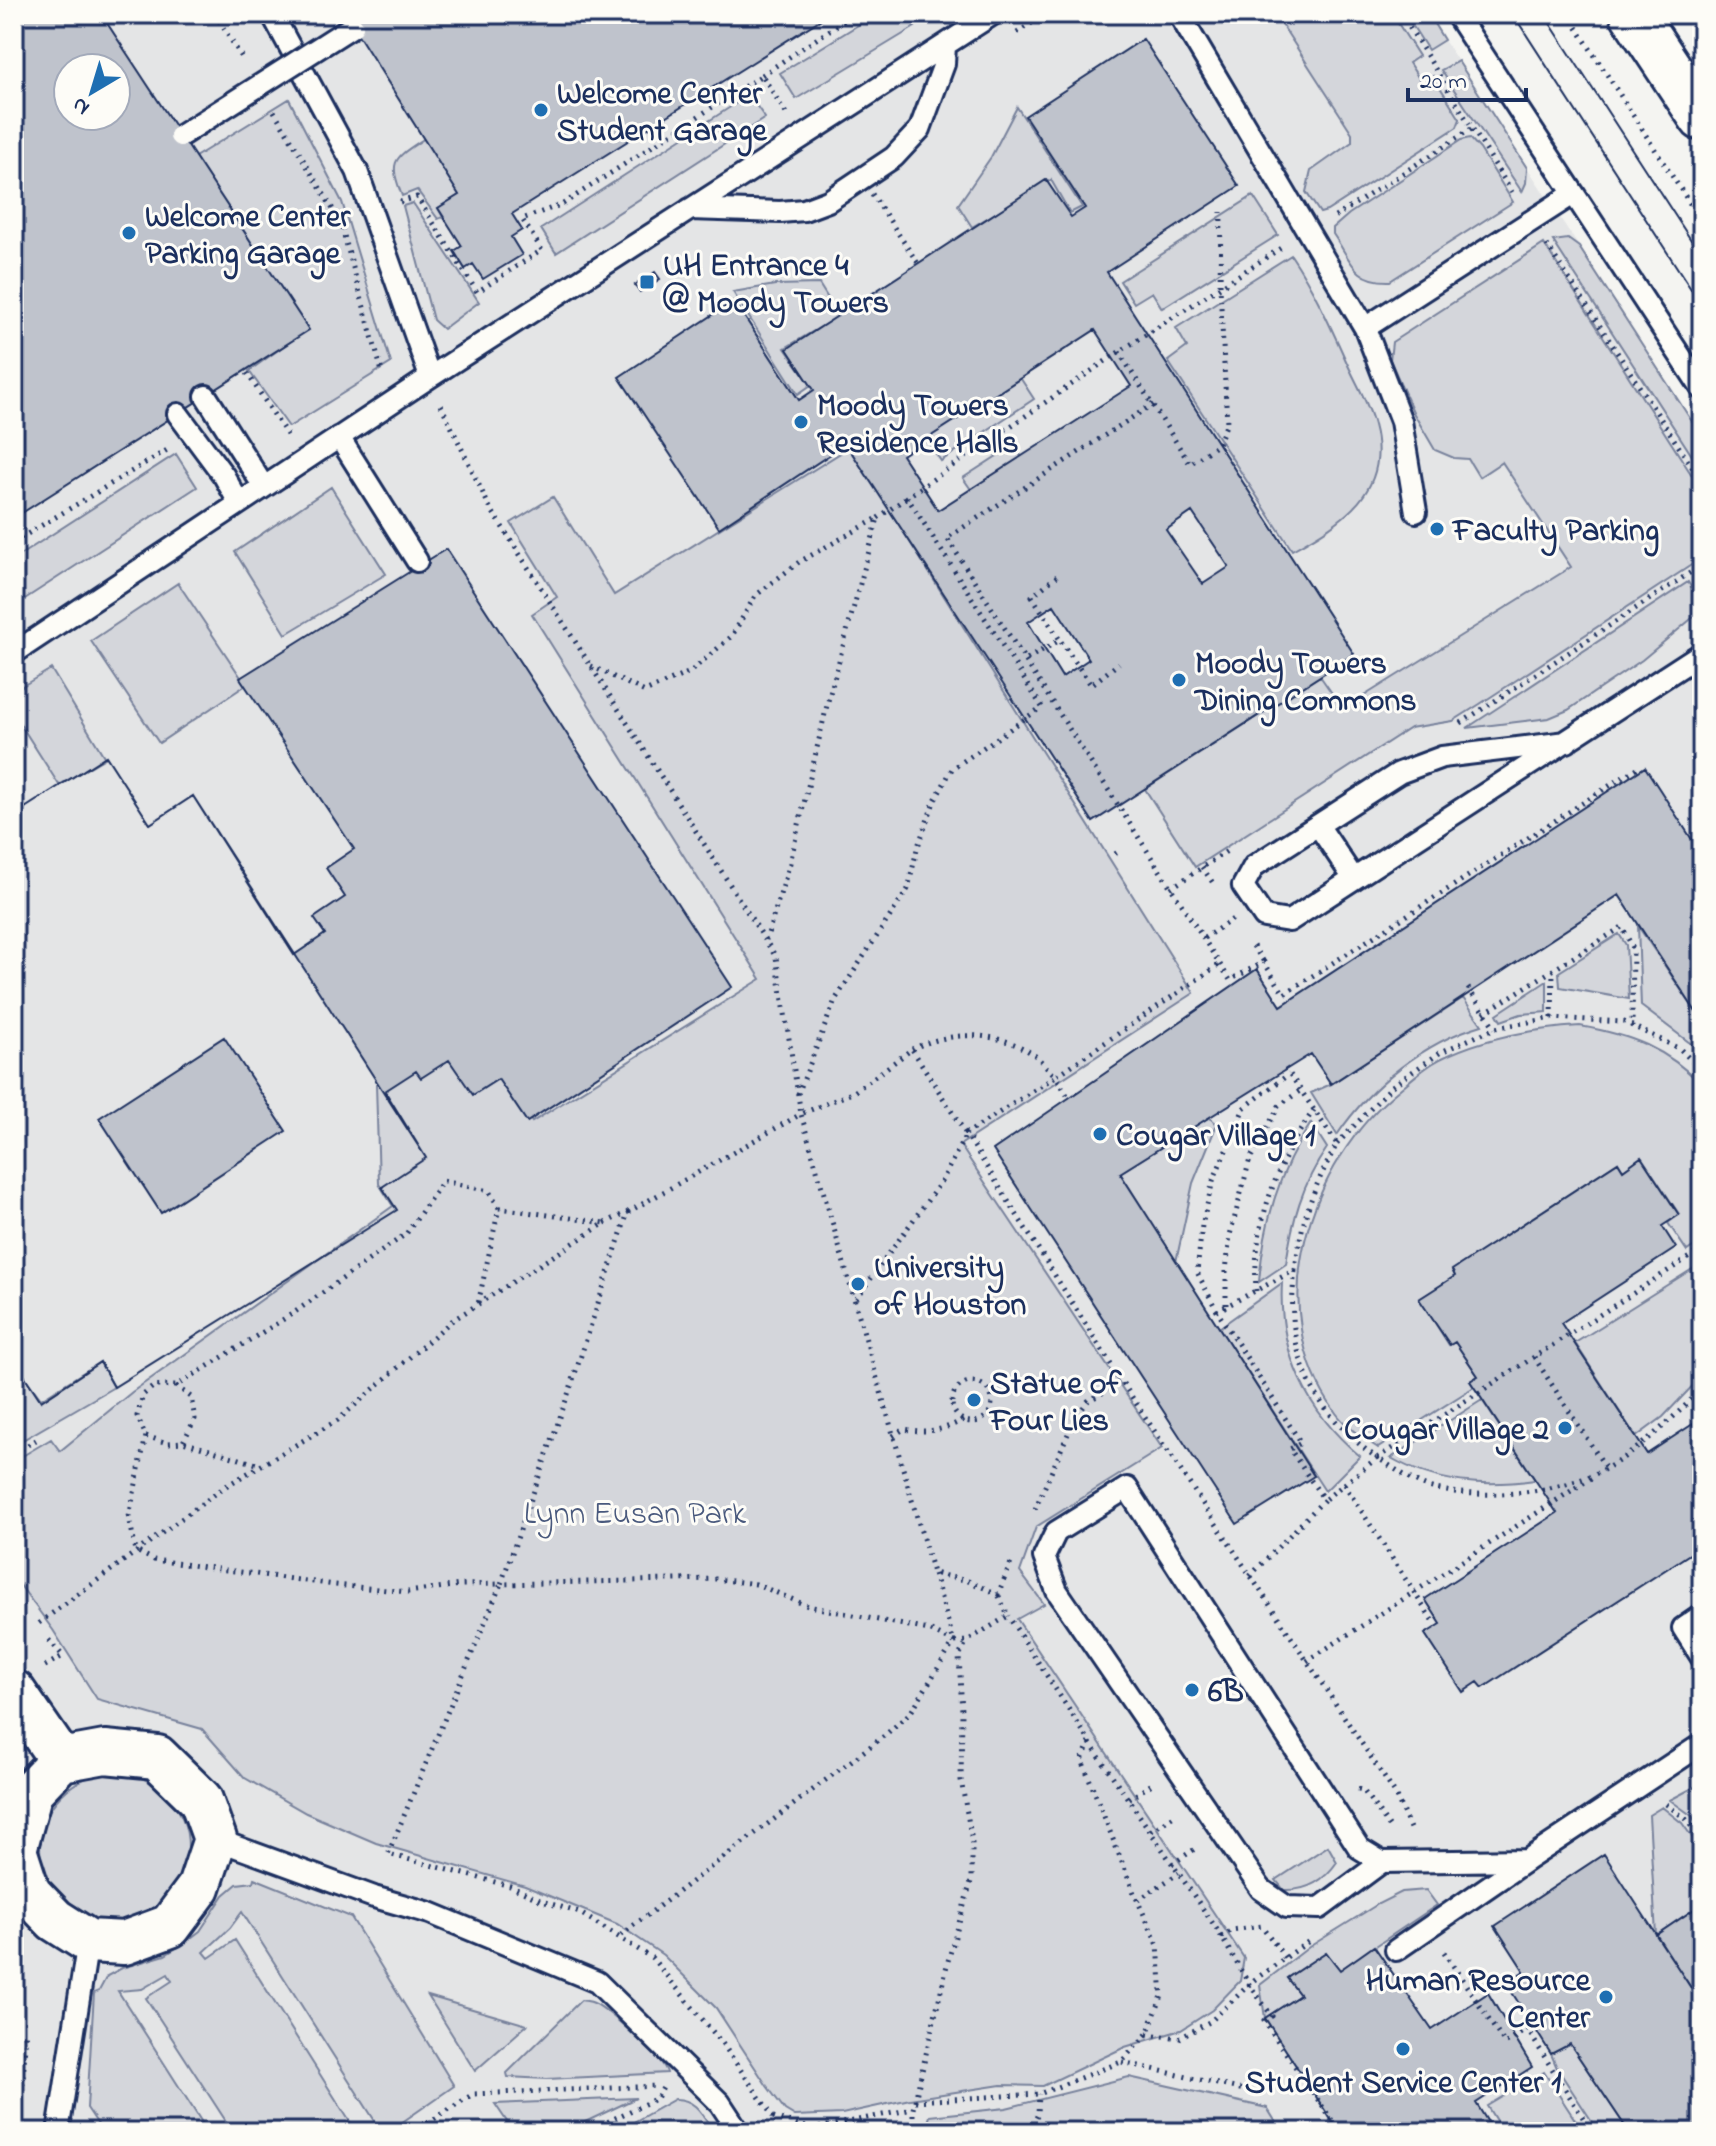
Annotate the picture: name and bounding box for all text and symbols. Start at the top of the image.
north arrow [52,52,132,132]
scale bar [1408,52,1526,102]
text: 20 m [1420,65,1467,100]
place label: Welcome Center Student Garage [557,72,768,157]
text: N [66,88,97,123]
marker: Welcome Center Student Garage [532,101,550,119]
place label: Welcome Center Parking Garage [145,195,351,280]
marker: Welcome Center Parking Garage [120,224,138,242]
place label: UH Entrance 4 @ Moody Towers [663,244,889,329]
marker: UH Entrance 4 @ Moody Towers [638,273,656,291]
place label: Moody Towers Residence Halls [817,384,1019,468]
marker: Moody Towers Residence Halls [792,413,810,431]
place label: Faculty Parking [1451,509,1659,557]
marker: Faculty Parking [1428,520,1446,538]
place label: Moody Towers Dining Commons [1193,642,1417,727]
marker: Moody Towers Dining Commons [1170,671,1188,689]
place label: Cougar Village 1 [1116,1114,1315,1162]
marker: Cougar Village 1 [1091,1125,1109,1143]
place label: University of Houston [874,1246,1027,1330]
marker: University of Houston [849,1275,867,1293]
place label: Statue of Four Lies [988,1362,1123,1446]
marker: Statue of Four Lies [965,1391,983,1409]
place label: Cougar Village 2 [1344,1408,1549,1456]
marker: Cougar Village 2 [1556,1419,1574,1437]
park label: Lynn Eusan Park [524,1492,747,1539]
place label: 6B [1208,1670,1244,1717]
marker: 6B [1183,1681,1201,1699]
place label: Human Resource Center [1366,1959,1592,2043]
marker: Human Resource Center [1597,1988,1615,2006]
marker: Student Service Center 1 [1394,2040,1412,2058]
place label: Student Service Center 1 [1245,2061,1561,2108]

